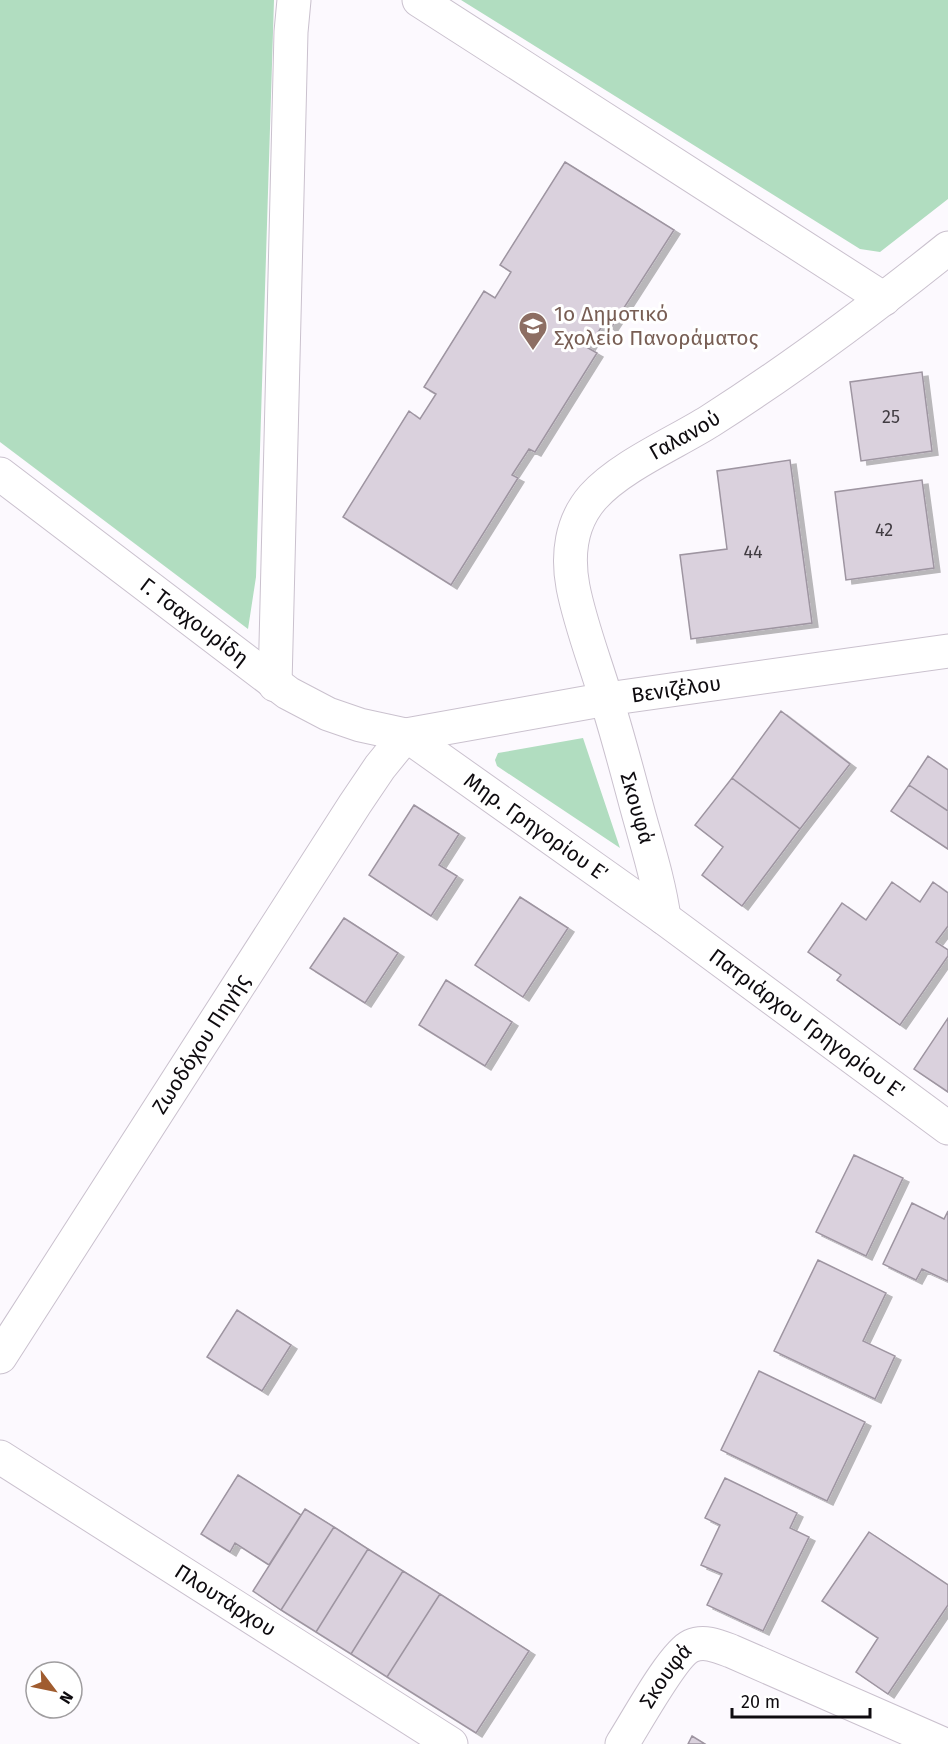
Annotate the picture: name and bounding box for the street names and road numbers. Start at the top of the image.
street label: Γαλανού [645,405,725,466]
street label: Γ. Τσαχουρίδη [135,572,254,671]
street label: Βενιζέλου [630,670,723,708]
street label: Μηρ. Γρηγορίου Ε΄ [459,767,612,887]
street label: Σκουφά [614,769,660,847]
street label: Πατριάρχου Γρηγορίου Ε' [704,943,910,1104]
street label: Ζωοδόχου Πηγής [146,969,256,1119]
street label: Πλουτάρχου [170,1558,281,1642]
street label: Σκουφά [634,1638,697,1713]

